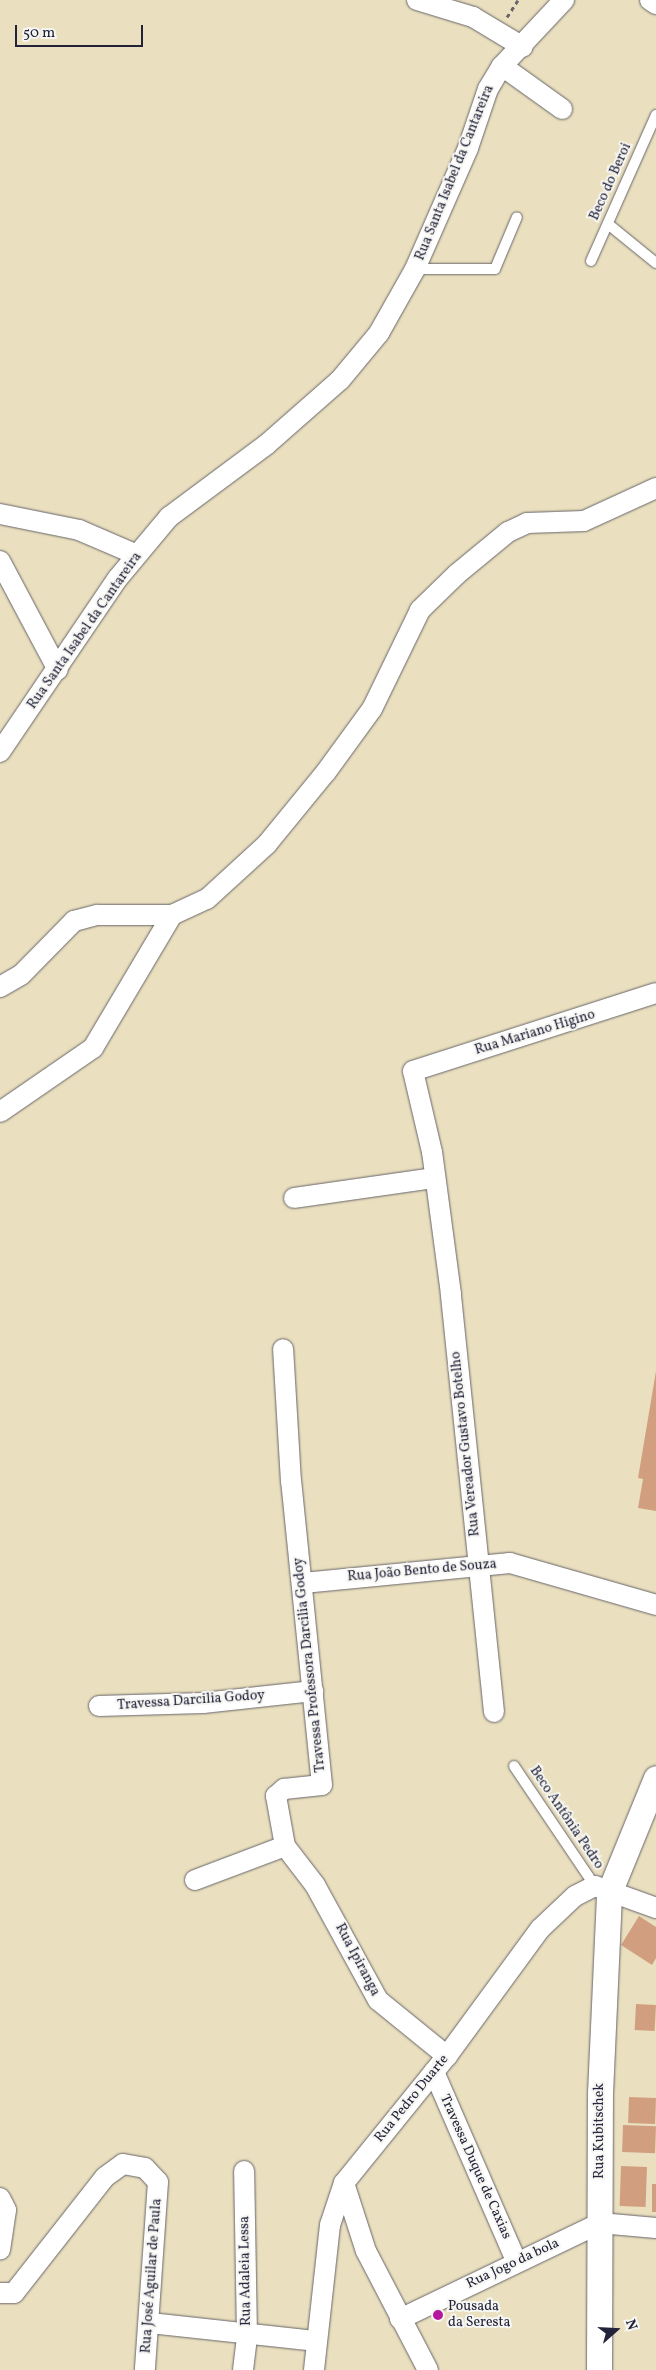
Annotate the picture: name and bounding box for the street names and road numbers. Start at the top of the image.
street label: Rua Santa Isabel da Cantareira [412,83,498,263]
street label: Beco do Beroi [586,141,636,223]
street label: Rua Santa Isabel da Cantareira [24,549,146,713]
street label: Rua Mariano Higino [473,1007,597,1059]
street label: Rua Vereador Gustavo Botelho [448,1350,484,1538]
street label: Rua João Bento de Souza [347,1556,497,1586]
street label: Travessa Professora Darcilia Godoy [290,1557,330,1773]
street label: Travessa Darcilia Godoy [117,1687,265,1715]
street label: Beco Antônia Pedro [525,1763,607,1873]
street label: Rua Ipiranga [331,1921,383,1999]
street label: Rua Pedro Duarte [371,2052,453,2146]
street label: Rua Kubitschek [592,2083,608,2179]
street label: Travessa Duque de Caxias [435,2092,515,2242]
street label: Rua José Aguilar de Paula [138,2198,166,2354]
street label: Rua Adaleia Lessa [237,2216,255,2326]
street label: Rua Jogo da bola [464,2235,562,2293]

